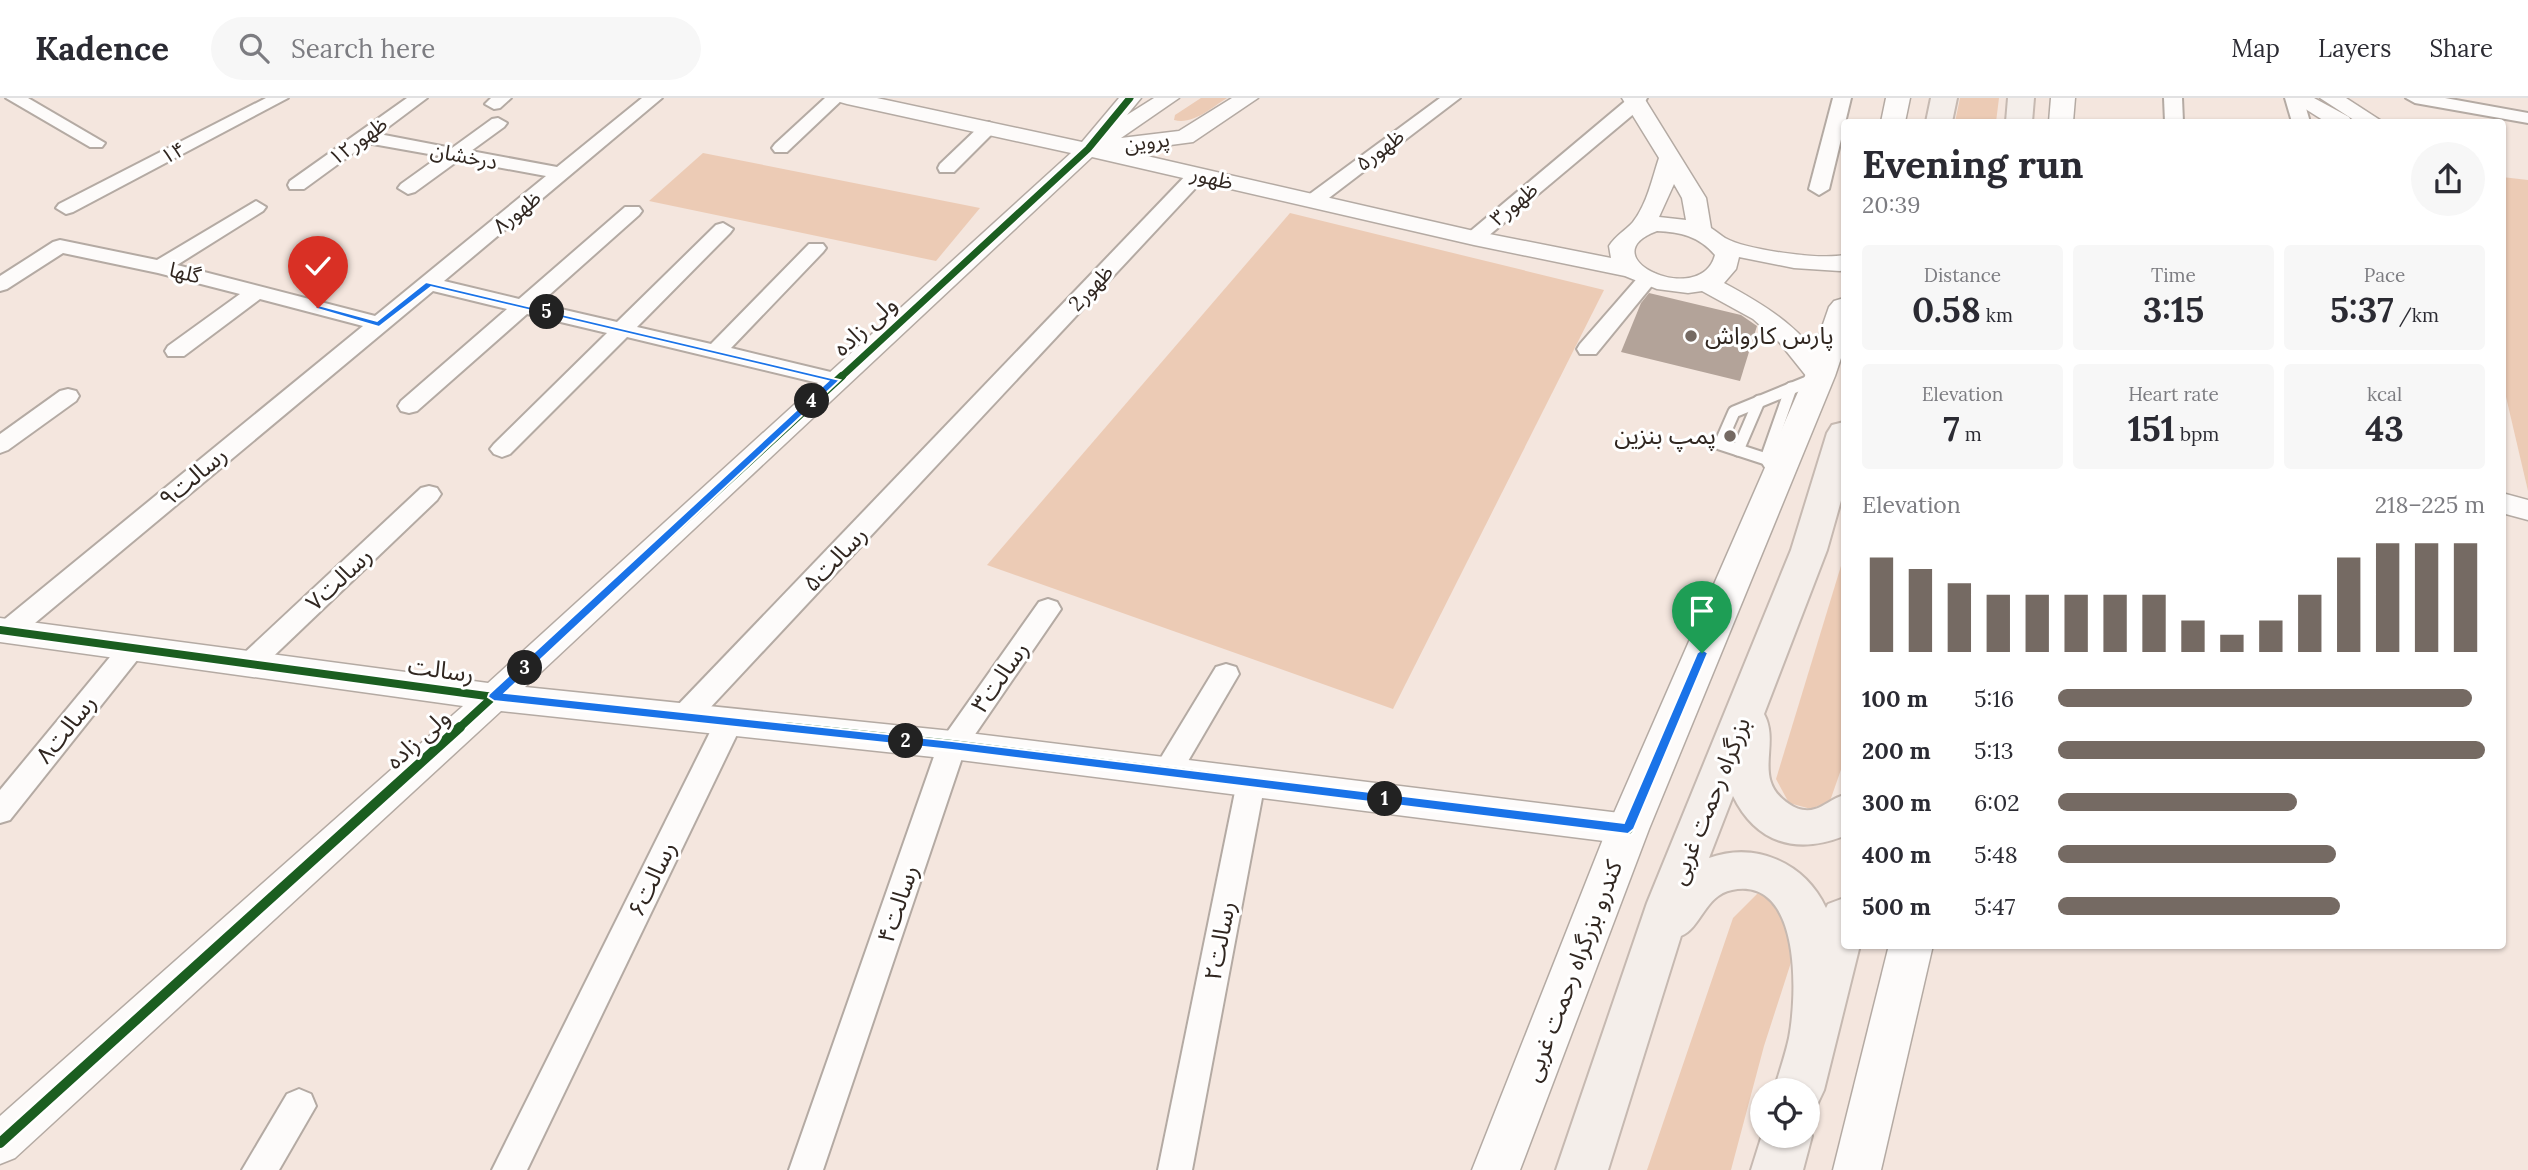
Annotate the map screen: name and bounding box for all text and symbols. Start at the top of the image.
search box [211,17,701,80]
text: Kadence [35,27,169,69]
icon: search [235,29,273,67]
text: Search here [291,32,435,65]
text: Map [2231,33,2280,64]
text: Layers [2318,33,2391,64]
text: Share [2429,33,2493,64]
street label: ظهور۱۲ [323,110,393,171]
street label: ظهور۵ [1350,122,1410,177]
street label: پروین [1123,125,1171,158]
street label: ۱۴ [156,135,190,170]
street label: درخشان [428,136,500,175]
text: Evening run [1862,140,2084,188]
button: share [2411,142,2485,216]
street label: ظهور [1187,159,1236,195]
street label: ظهور۳ [1484,176,1543,231]
street label: ظهور۸ [487,184,546,239]
text: 20:39 [1862,190,1921,219]
pin [288,236,348,308]
icon: check [299,247,337,285]
street label: گلها [166,256,204,290]
street label: 2ظهور [1062,259,1119,317]
text: Distance [1924,263,2001,287]
text: Time [2151,263,2196,287]
text: Pace [2364,263,2405,287]
text: 0.58 [1912,287,1981,332]
text: 3:15 [2143,287,2204,332]
text: 5:37 [2330,287,2394,332]
street label: ولی زاده [826,289,903,363]
pin: 5 [530,294,564,330]
text: 5 [541,299,552,323]
text: km [1981,303,2013,327]
text: /km [2394,303,2439,327]
place label: پارس کارواش [1705,320,1834,351]
marker: پارس کارواش [1683,328,1699,344]
text: Elevation [1922,382,2003,406]
text: Heart rate [2128,382,2219,406]
text: kcal [2367,382,2402,406]
pin: 4 [794,384,830,418]
text: 4 [806,388,817,412]
text: 7 [1943,406,1960,451]
text: 151 [2128,406,2175,451]
text: 43 [2365,406,2404,451]
place label: پمپ بنزین [1614,420,1716,452]
text: m [1960,422,1982,446]
text: bpm [2175,422,2219,446]
marker: پمپ بنزین [1722,428,1738,444]
street label: رسالت۹ [152,439,233,514]
text: Elevation [1862,490,1961,519]
text: 218–225 m [2375,490,2485,519]
street label: رسالت۵ [796,519,874,598]
street label: رسالت۷ [299,540,379,617]
pin [1672,581,1732,653]
icon: arrive [1683,592,1721,630]
street label: رسالت۳ [964,635,1035,718]
street label: رسالت [406,650,476,689]
pin: 3 [508,650,542,686]
text: 3 [519,655,530,679]
text: 100 m [1862,684,1928,713]
text: 5:16 [1974,684,2014,713]
street label: رسالت۸ [28,688,103,770]
street label: ولی زاده [379,702,456,776]
street label: بزرگراه رحمت غربی [1662,713,1757,889]
pin: 2 [888,724,923,758]
text: 2 [900,728,911,752]
text: 200 m [1862,736,1931,765]
text: 5:13 [1974,736,2013,765]
pin: 1 [1368,782,1402,816]
text: 1 [1381,786,1388,810]
text: 300 m [1862,788,1931,817]
text: 6:02 [1974,788,2020,817]
street label: رسالت۶ [620,836,683,922]
text: 400 m [1862,840,1931,869]
text: 5:48 [1974,840,2018,869]
street label: کندرو بزرگراه رحمت غربی [1516,855,1629,1086]
street label: رسالت۴ [870,861,925,947]
text: 500 m [1862,892,1931,921]
text: 5:47 [1974,892,2015,921]
street label: رسالت۲ [1197,899,1242,983]
map controls [1750,1078,1820,1148]
button: locate [1750,1078,1820,1148]

